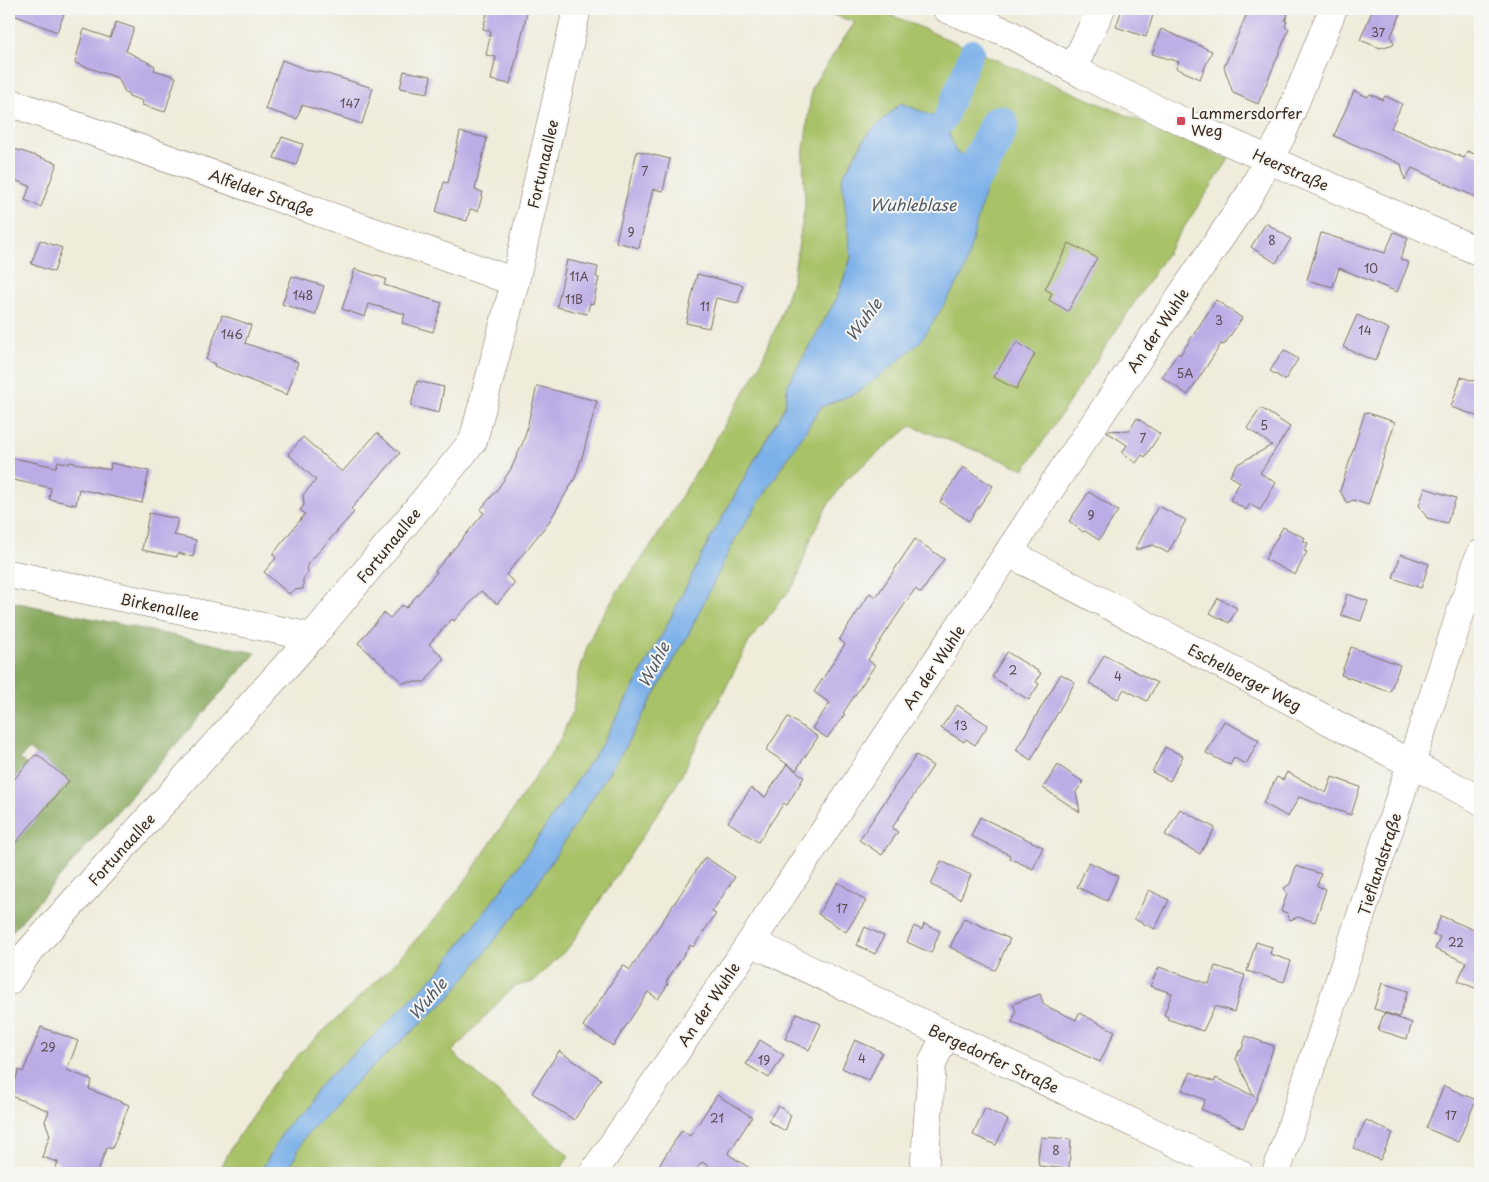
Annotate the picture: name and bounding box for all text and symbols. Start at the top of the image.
house number: 37 [1371,23,1386,41]
house number: 147 [340,94,360,112]
place label: Lammersdorfer Weg [1191,101,1302,141]
marker: Lammersdorfer Weg [1175,115,1187,127]
street label: Fortunaallee [521,117,563,211]
street label: Heerstraße [1249,142,1333,196]
street label: Alfelder Straße [206,162,318,222]
house number: 7 [642,162,649,180]
water label: Wuhleblase [870,192,958,216]
house number: 9 [627,223,635,241]
house number: 8 [1268,231,1276,249]
house number: 10 [1364,259,1378,277]
house number: 11A [569,267,589,285]
street label: An der Wuhle [1120,283,1194,377]
house number: 148 [293,286,313,304]
house number: 11B [565,290,583,308]
water label: Wuhle [839,292,888,346]
house number: 11 [700,297,710,315]
house number: 3 [1215,311,1223,329]
house number: 14 [1358,321,1372,339]
house number: 146 [221,325,243,343]
house number: 5A [1177,364,1193,382]
house number: 5 [1260,416,1268,434]
house number: 7 [1140,429,1147,447]
street label: Fortunaallee [351,503,425,587]
house number: 9 [1087,506,1095,524]
street label: Birkenallee [118,586,202,626]
street label: An der Wuhle [896,620,970,714]
water label: Wuhle [631,636,675,691]
street label: Eschelberger Weg [1184,637,1306,717]
house number: 2 [1009,661,1017,679]
house number: 4 [1114,667,1122,685]
house number: 13 [954,716,968,734]
street label: Fortunaallee [82,808,160,890]
street label: Tieflandstraße [1352,809,1406,918]
house number: 17 [836,899,848,917]
house number: 22 [1448,933,1464,951]
street label: An der Wuhle [671,957,745,1051]
water label: Wuhle [402,971,453,1024]
street label: Bergedorfer Straße [925,1018,1063,1098]
house number: 29 [40,1038,56,1056]
house number: 4 [858,1049,866,1067]
house number: 19 [758,1051,770,1069]
house number: 17 [1445,1106,1457,1124]
house number: 21 [710,1109,724,1127]
house number: 8 [1052,1141,1060,1159]

